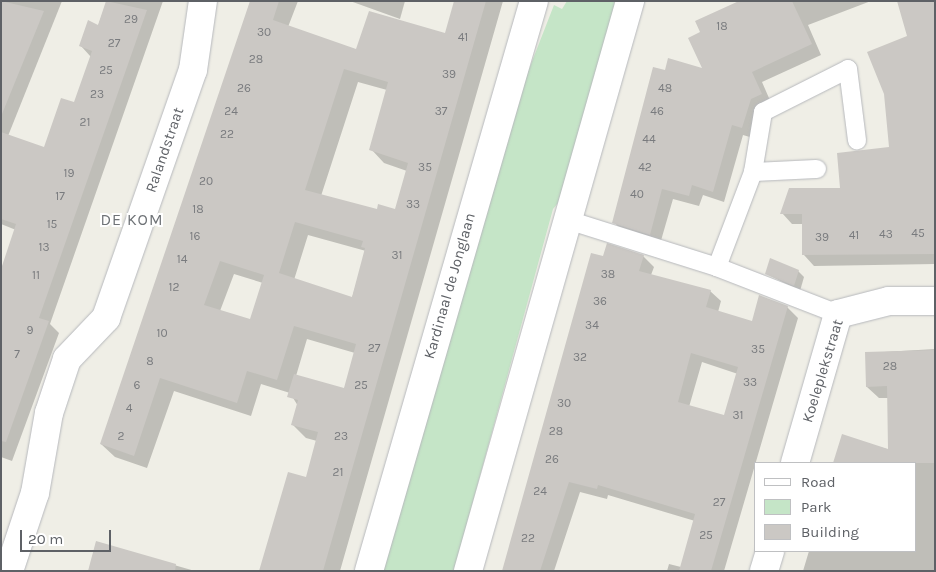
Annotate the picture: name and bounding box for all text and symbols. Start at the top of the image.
house number: 29 [124,13,138,27]
house number: 18 [716,20,728,34]
house number: 30 [257,26,271,40]
house number: 41 [458,31,468,45]
house number: 27 [108,37,120,51]
house number: 28 [249,53,263,67]
house number: 25 [99,64,113,78]
house number: 39 [442,68,456,82]
house number: 26 [237,82,251,96]
house number: 48 [658,82,672,96]
house number: 23 [90,88,104,102]
street label: Ralandstraat [142,105,188,195]
house number: 24 [224,105,238,119]
house number: 37 [435,105,447,119]
house number: 46 [650,105,664,119]
house number: 21 [80,116,90,130]
house number: 22 [220,128,234,142]
house number: 44 [642,133,656,147]
house number: 35 [418,161,432,175]
house number: 42 [638,161,652,175]
house number: 19 [64,167,74,181]
house number: 20 [199,175,213,189]
house number: 40 [630,188,644,202]
house number: 17 [55,190,65,204]
house number: 33 [406,198,420,212]
house number: 18 [192,203,204,217]
district label: DE KOM [100,210,164,230]
street label: Kardinaal de Jonglaan [421,211,479,361]
house number: 15 [47,218,57,232]
house number: 45 [911,227,925,241]
house number: 43 [879,228,893,242]
house number: 41 [849,229,859,243]
house number: 16 [190,230,200,244]
house number: 39 [815,231,829,245]
house number: 13 [38,241,50,255]
house number: 31 [391,249,403,263]
house number: 14 [177,253,187,267]
house number: 38 [601,268,615,282]
house number: 11 [32,269,40,283]
house number: 12 [169,281,179,295]
house number: 36 [593,295,607,309]
street label: Koeleplekstraat [799,317,847,425]
house number: 34 [585,319,599,333]
house number: 9 [27,324,33,338]
house number: 10 [156,327,168,341]
house number: 27 [368,342,380,356]
house number: 35 [751,343,765,357]
house number: 7 [14,348,20,362]
house number: 32 [573,351,587,365]
house number: 8 [146,355,154,369]
house number: 28 [883,360,897,374]
house number: 33 [743,376,757,390]
house number: 6 [134,379,140,393]
house number: 25 [354,379,368,393]
house number: 30 [557,397,571,411]
house number: 4 [126,402,132,416]
house number: 31 [732,409,744,423]
house number: 28 [549,425,563,439]
house number: 2 [118,430,124,444]
house number: 23 [334,430,348,444]
house number: 26 [545,453,559,467]
legend [754,462,916,552]
house number: 21 [333,466,343,480]
text: Road [801,473,836,491]
house number: 24 [533,485,547,499]
house number: 27 [713,496,725,510]
text: Park [801,498,831,516]
scale bar [22,520,114,552]
text: Building [801,523,859,541]
house number: 25 [699,529,713,543]
text: 20 m [28,530,63,548]
house number: 22 [521,532,535,546]

